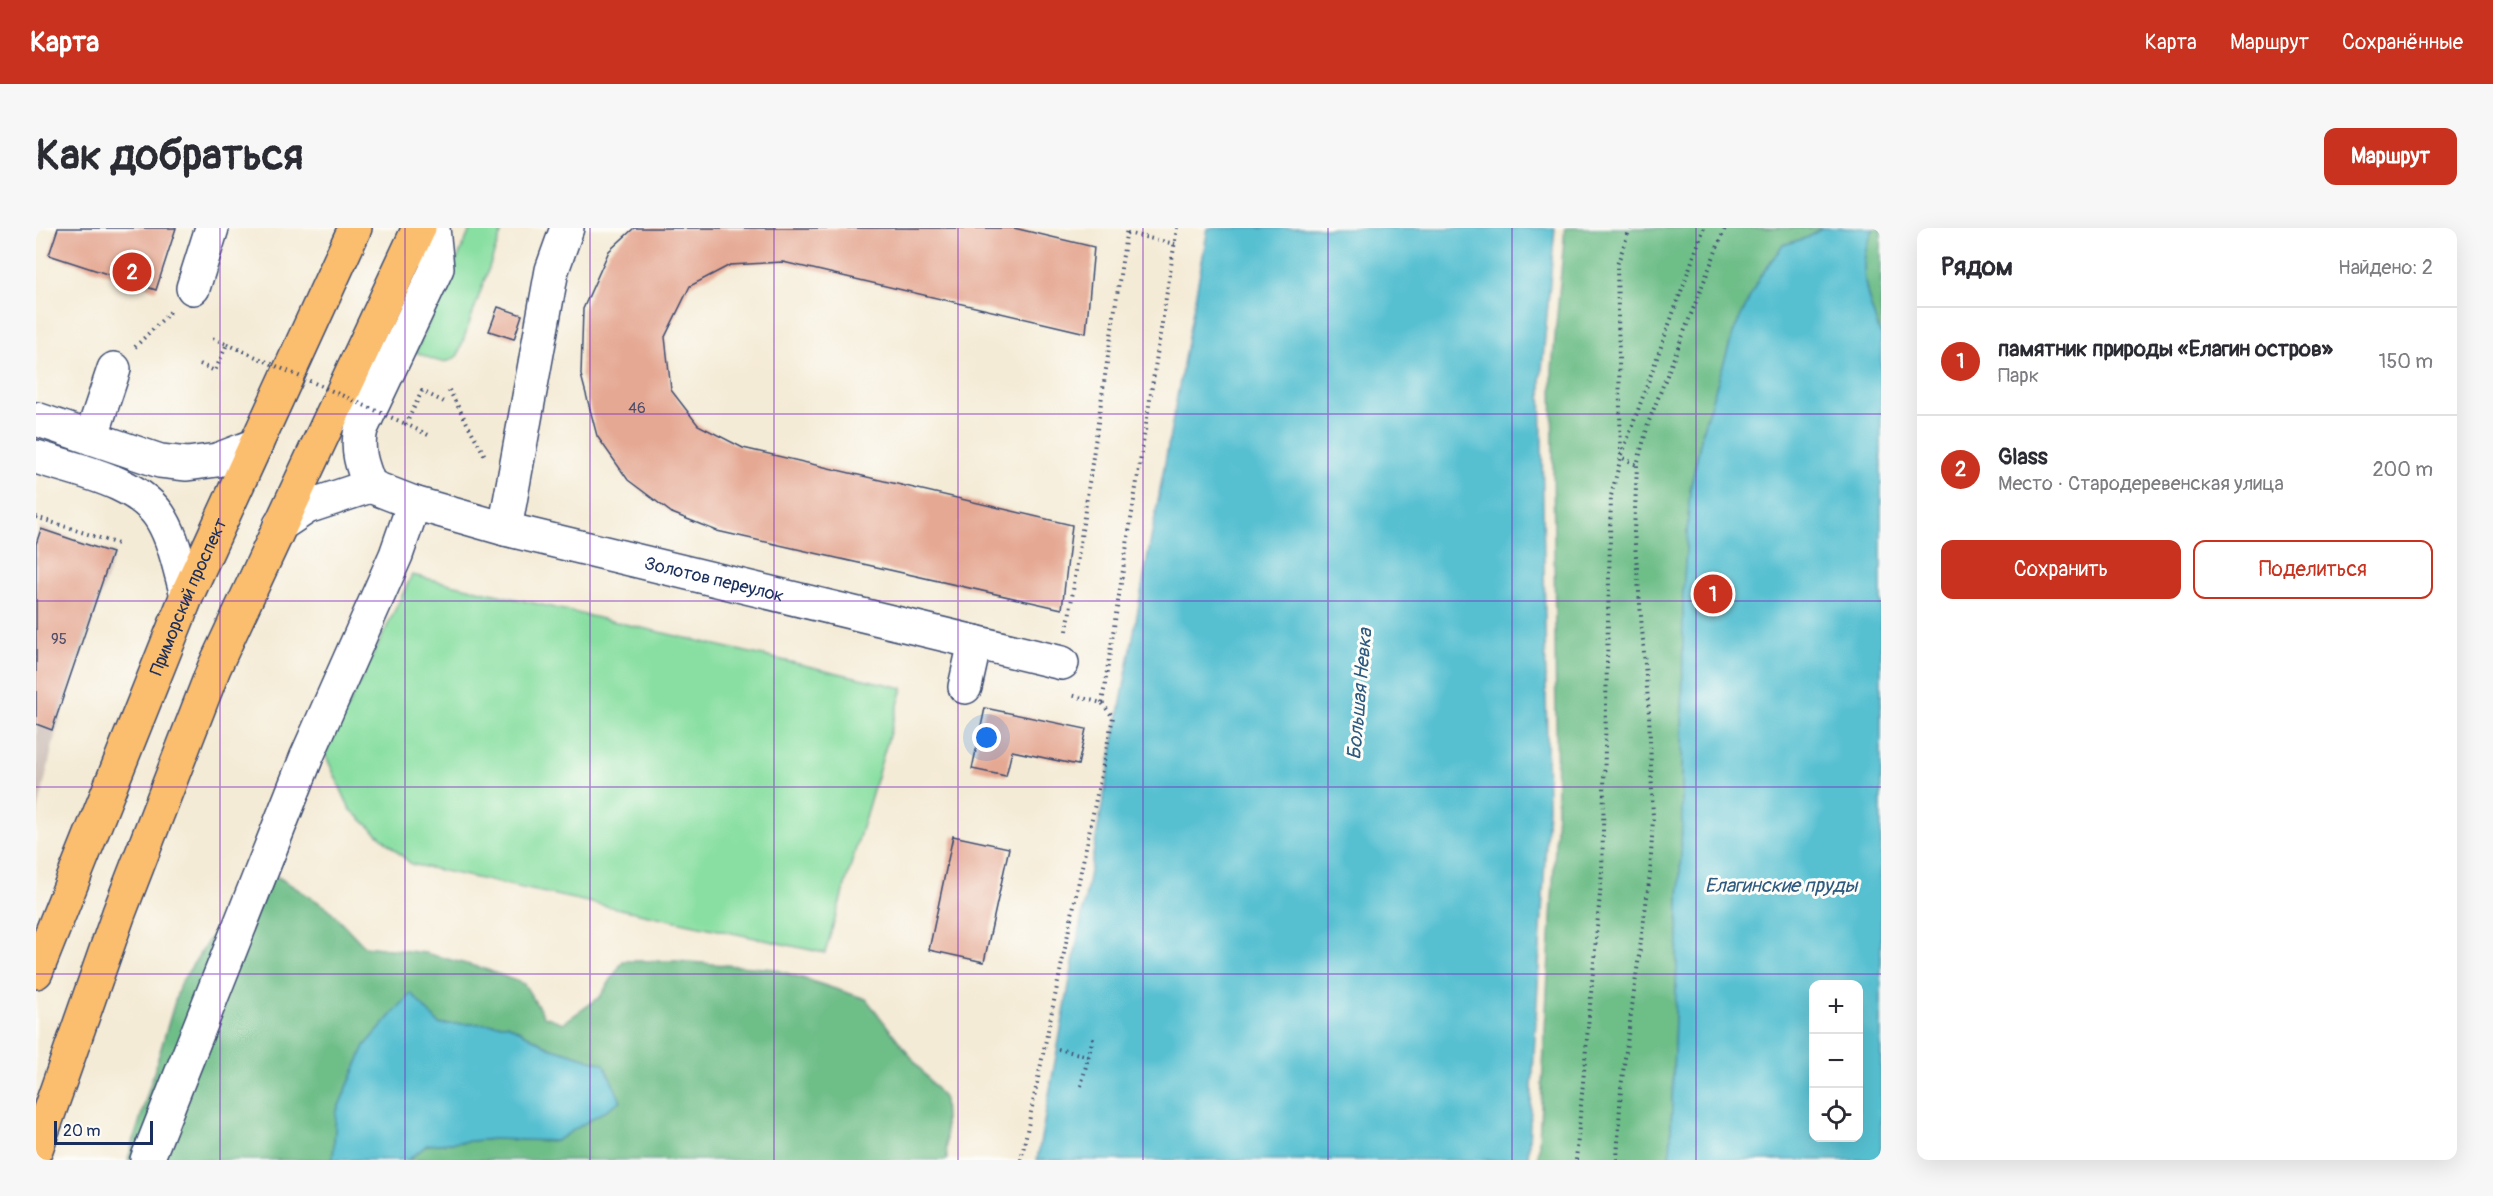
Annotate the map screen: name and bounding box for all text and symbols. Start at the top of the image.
text: Карта [30,25,99,60]
text: Карта [2145,29,2197,56]
text: Маршрут [2230,29,2309,56]
text: Сохранённые [2342,29,2463,56]
button: Маршрут [2324,128,2457,185]
text: Как добраться [36,130,303,182]
pin: 2 [112,250,152,294]
text: Рядом [1941,251,2013,283]
text: Найдено: 2 [2338,255,2433,280]
text: памятник природы «Елагин остров» [1998,335,2333,363]
text: 1 [1957,349,1964,374]
text: 150 m [2379,349,2433,374]
text: Парк [1998,363,2039,388]
house number: 46 [628,399,646,418]
text: Glass [1998,443,2048,471]
text: 2 [1955,457,1966,482]
text: 200 m [2372,457,2433,482]
text: Место · Стародеревенская улица [1998,471,2284,496]
street label: Приморский проспект [145,514,233,679]
button: Сохранить [1941,540,2181,599]
button: Поделиться [2193,540,2433,599]
street label: Золотов переулок [642,552,786,608]
pin: 1 [1694,572,1732,616]
water label: Большая Невка [1341,626,1378,761]
house number: 95 [51,630,67,649]
your location [972,723,1001,752]
water label: Елагинские пруды [1705,873,1859,898]
map controls [1809,980,1863,1142]
button: + [1809,980,1863,1034]
button: − [1809,1034,1863,1088]
button: locate [1809,1088,1863,1142]
scale bar [54,1118,153,1146]
text: 20 m [63,1121,101,1141]

